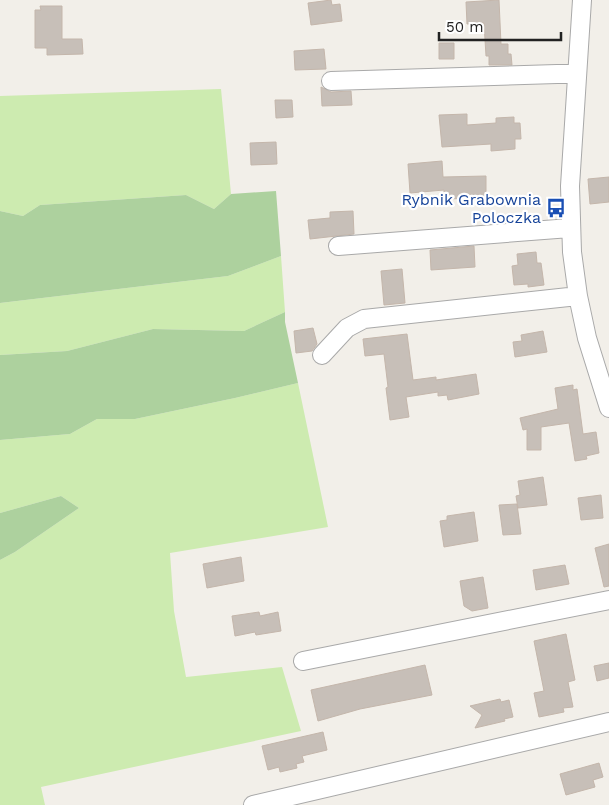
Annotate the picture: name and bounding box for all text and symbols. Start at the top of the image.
scale bar [439,10,562,42]
text: 50 m [446,18,483,36]
place label: Rybnik Grabownia Poloczka [401,190,541,227]
bus stop icon: Rybnik Grabownia Poloczka [545,197,567,219]

